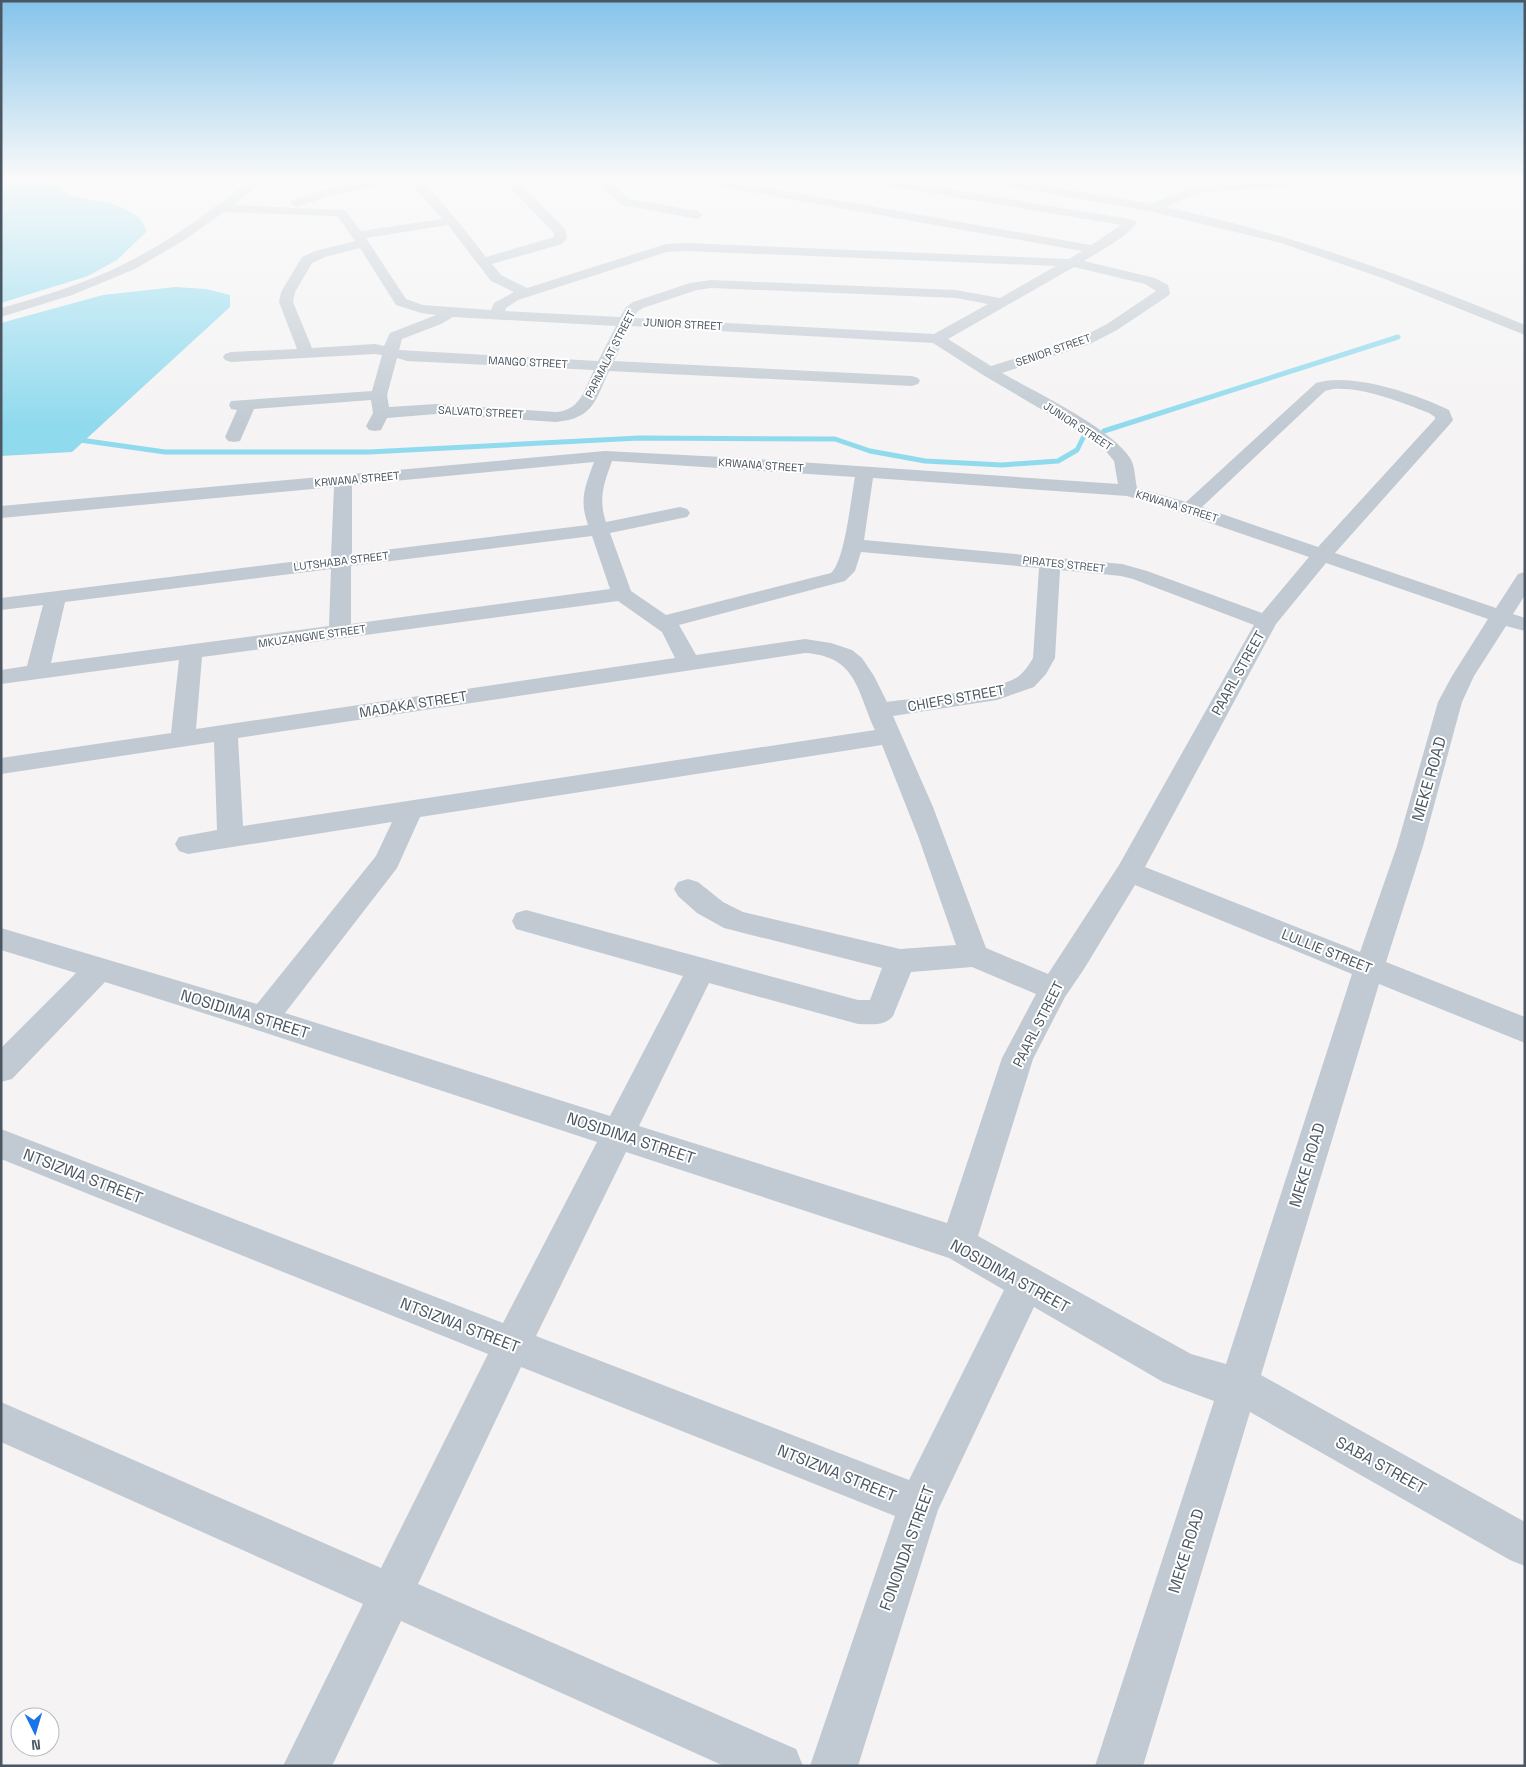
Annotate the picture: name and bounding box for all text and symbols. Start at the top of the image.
street label: PARMALAT STREET [582,308,638,400]
street label: JUNIOR STREET [643,315,724,333]
street label: SENIOR STREET [1013,330,1093,369]
street label: MANGO STREET [488,353,569,371]
street label: JUNIOR STREET [1041,398,1116,454]
street label: SALVATO STREET [438,403,525,421]
street label: KRWANA STREET [718,455,805,475]
street label: KRWANA STREET [314,468,401,490]
street label: KRWANA STREET [1134,487,1220,525]
street label: LUTSHABA STREET [293,548,390,574]
street label: PIRATES STREET [1022,553,1107,575]
street label: MKUZANGWE STREET [257,621,367,650]
street label: PAARL STREET [1207,627,1269,719]
street label: CHIEFS STREET [906,681,1006,715]
street label: MADAKA STREET [358,687,468,721]
street label: MEKE ROAD [1407,734,1451,824]
street label: LULLIE STREET [1279,925,1375,977]
street label: PAARL STREET [1009,978,1067,1070]
street label: NOSIDIMA STREET [178,984,312,1044]
street label: NOSIDIMA STREET [564,1107,698,1169]
street label: MEKE ROAD [1284,1120,1330,1210]
street label: NTSIZWA STREET [20,1144,146,1208]
street label: NOSIDIMA STREET [946,1234,1074,1318]
street label: NTSIZWA STREET [397,1293,523,1357]
street label: SABA STREET [1332,1431,1430,1499]
street label: NTSIZWA STREET [774,1440,900,1506]
street label: FONONDA STREET [875,1482,939,1614]
street label: MEKE ROAD [1163,1506,1209,1596]
north arrow [10,1707,60,1757]
text: N [31,1736,42,1754]

